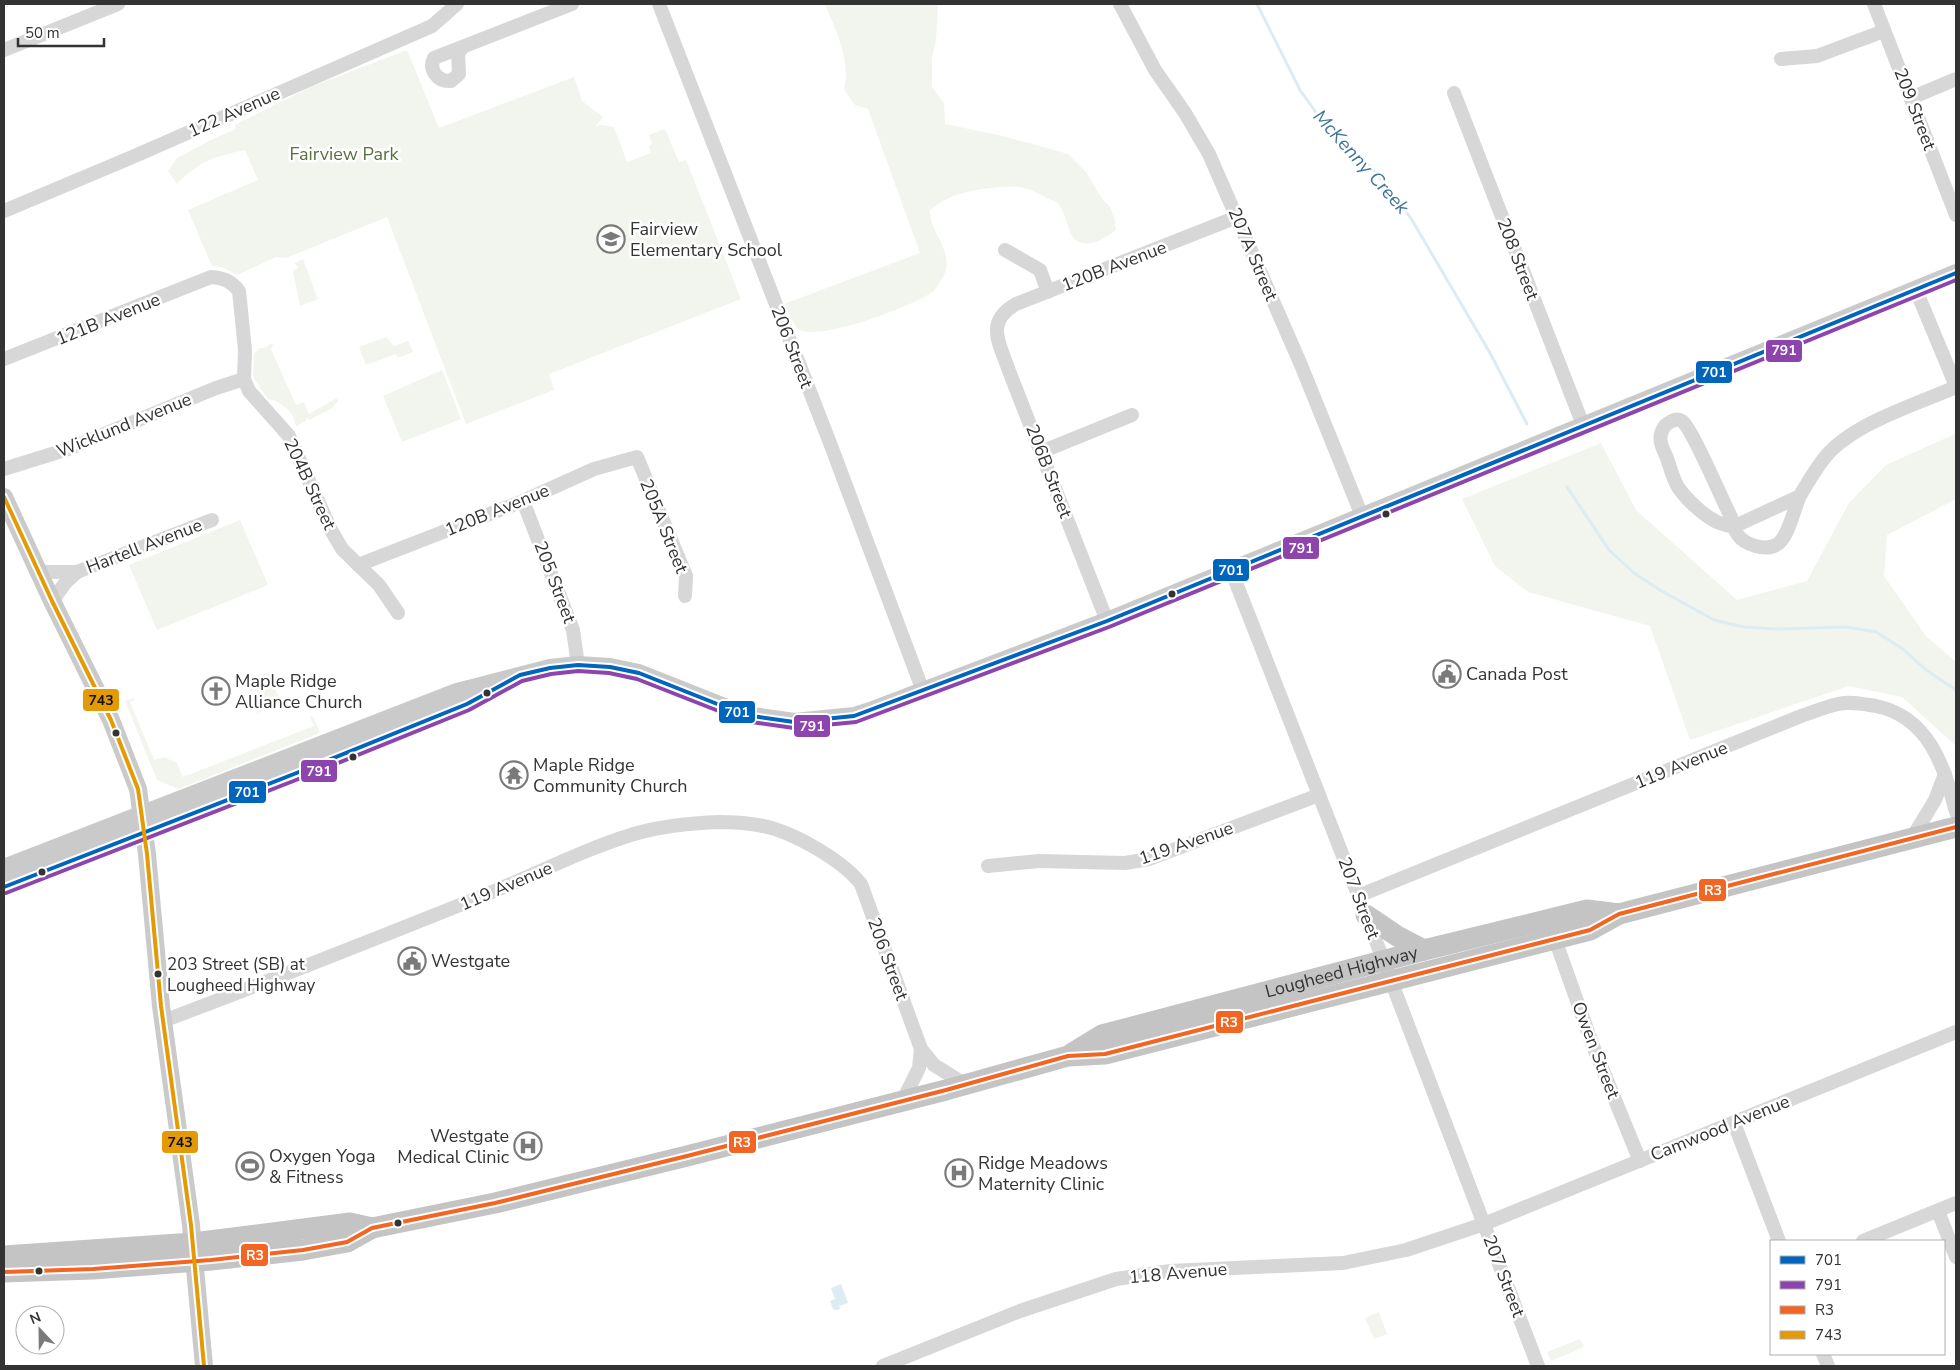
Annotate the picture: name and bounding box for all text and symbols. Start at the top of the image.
scale bar [18,15,104,47]
text: 50 m [25,23,60,43]
street label: 209 Street [1888,64,1942,154]
street label: 122 Avenue [184,81,284,143]
water label: McKenny Creek [1307,104,1415,220]
park label: Fairview Park [290,142,399,166]
street label: 207A Street [1223,204,1284,305]
street label: 208 Street [1491,214,1545,304]
place label: Fairview Elementary School [630,217,783,262]
school or university icon: Fairview Elementary School [596,224,626,254]
street label: 120B Avenue [1058,235,1170,297]
street label: 121B Avenue [52,287,164,351]
street label: 206 Street [765,302,819,392]
line badge: 791 [1765,339,1803,363]
text: 791 [1771,341,1797,360]
line badge: 701 [1695,360,1733,384]
text: 701 [1701,363,1727,382]
street label: Wicklund Avenue [53,387,195,463]
street label: 206B Street [1020,421,1078,522]
street label: 204B Street [278,434,342,534]
street label: 205A Street [634,475,694,577]
street label: 120B Avenue [441,478,553,542]
unlabelled marker [1381,509,1391,519]
street label: Hartell Avenue [83,513,205,579]
line badge: 791 [1282,536,1320,560]
street label: 205 Street [528,537,582,627]
text: 791 [1288,539,1314,558]
line badge: 701 [1212,558,1250,582]
text: 701 [1218,561,1244,580]
unlabelled marker [1167,589,1177,599]
public building icon: Canada Post [1432,659,1462,689]
place label: Canada Post [1466,662,1568,686]
place label: Maple Ridge Alliance Church [235,669,362,714]
church icon: Maple Ridge Alliance Church [201,676,231,706]
line badge: 743 [82,688,120,712]
unlabelled marker [482,688,492,698]
text: 743 [88,691,114,710]
line badge: 701 [718,700,756,724]
text: 701 [724,703,750,722]
line badge: 791 [793,714,831,738]
text: 791 [799,717,825,736]
unlabelled marker [111,728,121,738]
street label: 119 Avenue [1631,735,1731,795]
unlabelled marker [348,752,358,762]
place label: Maple Ridge Community Church [533,753,687,798]
line badge: 791 [300,759,338,783]
temple icon: Maple Ridge Community Church [499,760,529,790]
text: 791 [306,762,332,781]
line badge: 701 [228,780,267,804]
text: 701 [234,783,260,802]
street label: 119 Avenue [1136,816,1236,870]
street label: 207 Street [1332,853,1386,943]
street label: 119 Avenue [456,856,556,916]
unlabelled marker [37,867,47,877]
line badge: R3 [1698,878,1727,902]
text: R3 [1704,881,1722,900]
street label: 206 Street [862,914,914,1004]
street label: Lougheed Highway [1262,940,1421,1003]
public building icon: Westgate [397,946,427,976]
place label: Westgate [431,949,510,973]
place label: 203 Street (SB) at Lougheed Highway [167,953,316,997]
marker: 203 Street (SB) at Lougheed Highway [153,969,163,979]
street label: Owen Street [1566,998,1626,1103]
line badge: R3 [1215,1010,1244,1034]
text: R3 [1220,1013,1238,1032]
street label: Camwood Avenue [1647,1089,1793,1167]
place label: Westgate Medical Clinic [397,1124,509,1169]
line badge: 743 [161,1130,199,1154]
line badge: R3 [728,1130,757,1154]
hospital icon: Westgate Medical Clinic [513,1131,543,1161]
text: 743 [167,1133,193,1152]
text: R3 [733,1133,751,1152]
place label: Oxygen Yoga & Fitness [269,1144,376,1189]
sports icon: Oxygen Yoga & Fitness [235,1151,265,1181]
place label: Ridge Meadows Maternity Clinic [978,1151,1108,1196]
hospital icon: Ridge Meadows Maternity Clinic [944,1158,974,1188]
unlabelled marker [393,1218,403,1228]
street label: 207 Street [1477,1231,1531,1321]
legend [1770,1240,1945,1355]
line badge: R3 [240,1243,269,1267]
text: R3 [246,1246,264,1265]
text: 701 [1815,1250,1842,1270]
street label: 118 Avenue [1128,1257,1228,1289]
unlabelled marker [34,1266,44,1276]
text: 791 [1815,1275,1842,1295]
text: R3 [1815,1300,1834,1320]
north arrow [15,1305,65,1355]
text: N [27,1308,44,1329]
text: 743 [1815,1325,1842,1345]

